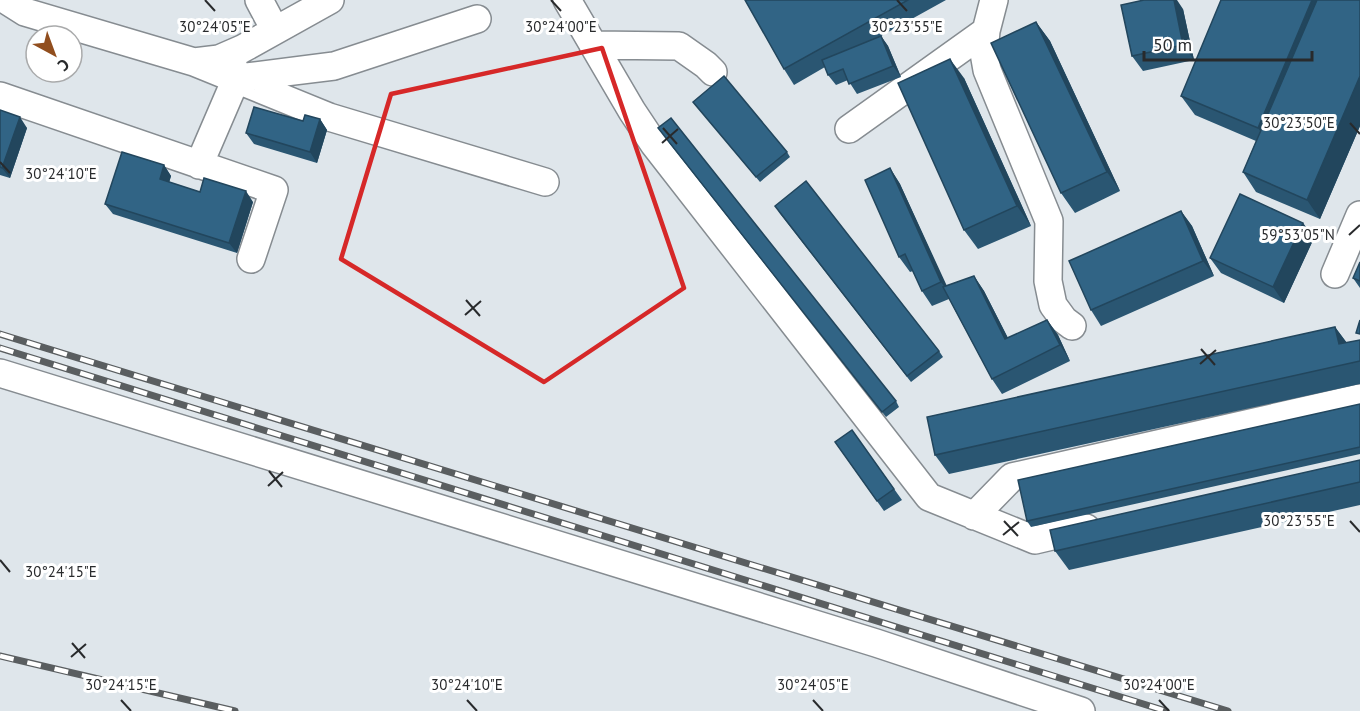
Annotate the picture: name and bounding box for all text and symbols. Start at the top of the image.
text: 30°24'05"E [179,17,251,36]
text: 30°24'00"E [525,17,597,36]
text: 30°23'55"E [871,17,943,36]
north arrow [24,24,84,84]
scale bar [1144,24,1312,62]
text: 50 m [1153,33,1192,56]
text: С [54,55,74,76]
text: 30°23'50"E [1263,113,1335,132]
text: 30°24'10"E [25,164,97,183]
text: 59°53'05"N [1261,225,1335,244]
text: 30°23'55"E [1263,511,1335,530]
text: 30°24'15"E [25,562,97,581]
text: 30°24'15"E [85,675,157,694]
text: 30°24'10"E [431,675,503,694]
text: 30°24'05"E [777,675,849,694]
text: 30°24'00"E [1123,675,1195,694]

